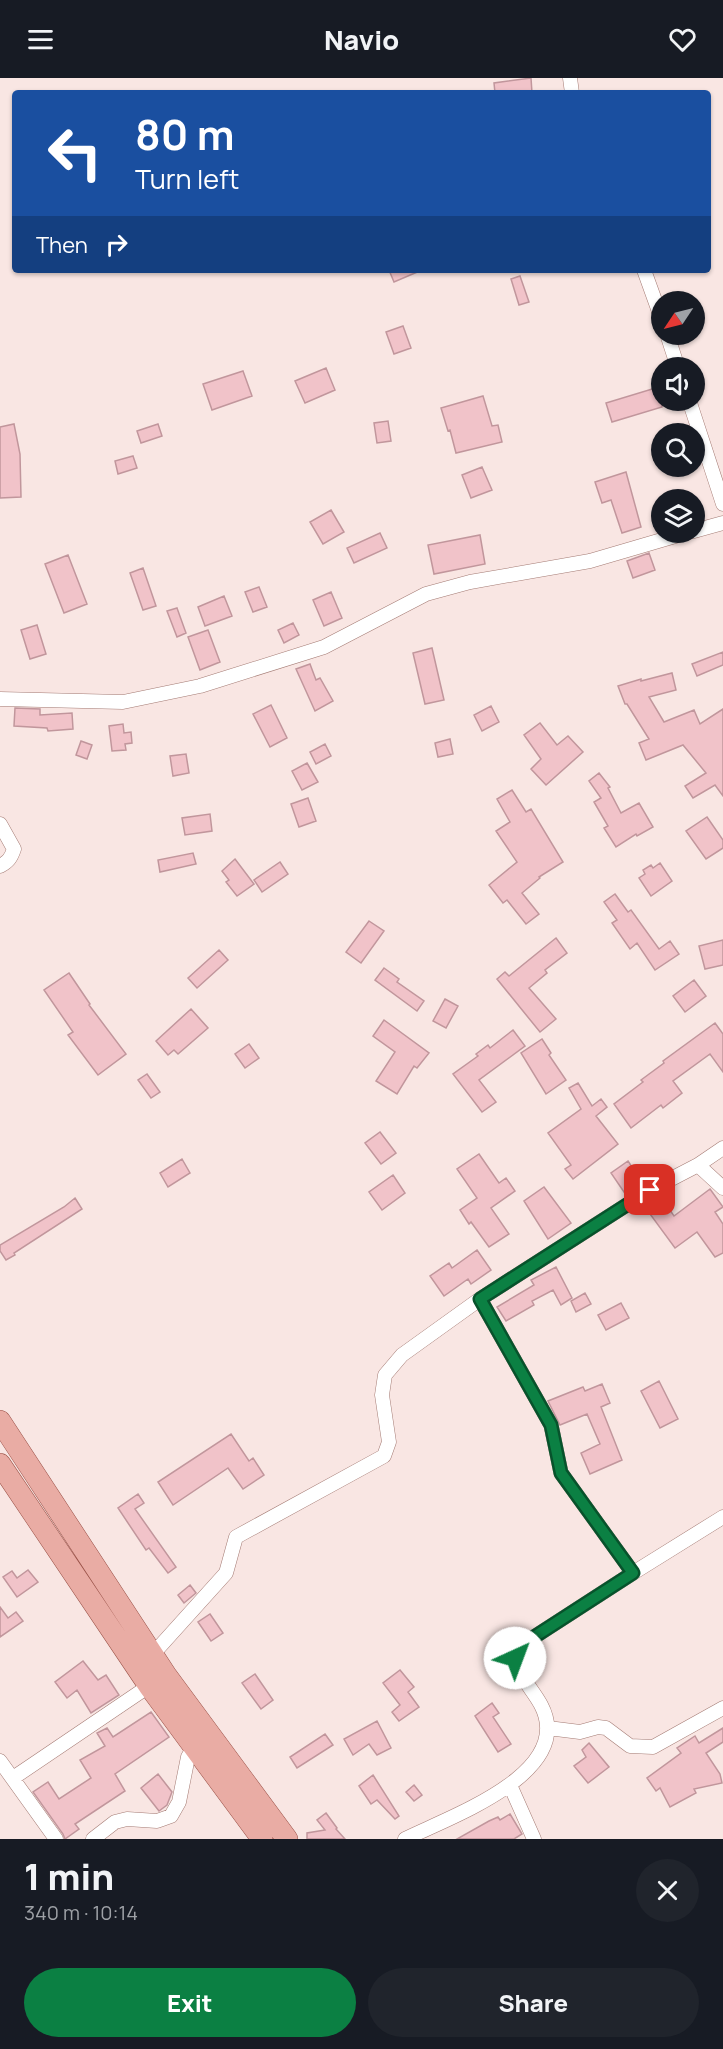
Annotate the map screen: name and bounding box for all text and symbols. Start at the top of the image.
text: Navio [324,21,399,58]
icon: menu [24,23,57,56]
icon: heart [666,23,699,56]
text: 80 m [135,105,235,163]
icon: left [36,114,114,192]
text: Turn left [135,160,239,197]
icon: right [100,228,133,261]
text: Then [36,230,88,260]
north arrow [651,291,705,345]
map controls [651,291,705,543]
button: sound [651,357,705,411]
button: search [651,423,705,477]
button: layers [651,489,705,543]
pin [624,1164,675,1215]
icon: arrive [633,1173,666,1206]
position arrow [483,1626,547,1690]
text: 1 min [24,1852,114,1901]
button: close [636,1859,699,1922]
text: 340 m · 10:14 [24,1899,138,1926]
button: Exit [24,1968,356,2037]
button: Share [368,1968,699,2037]

